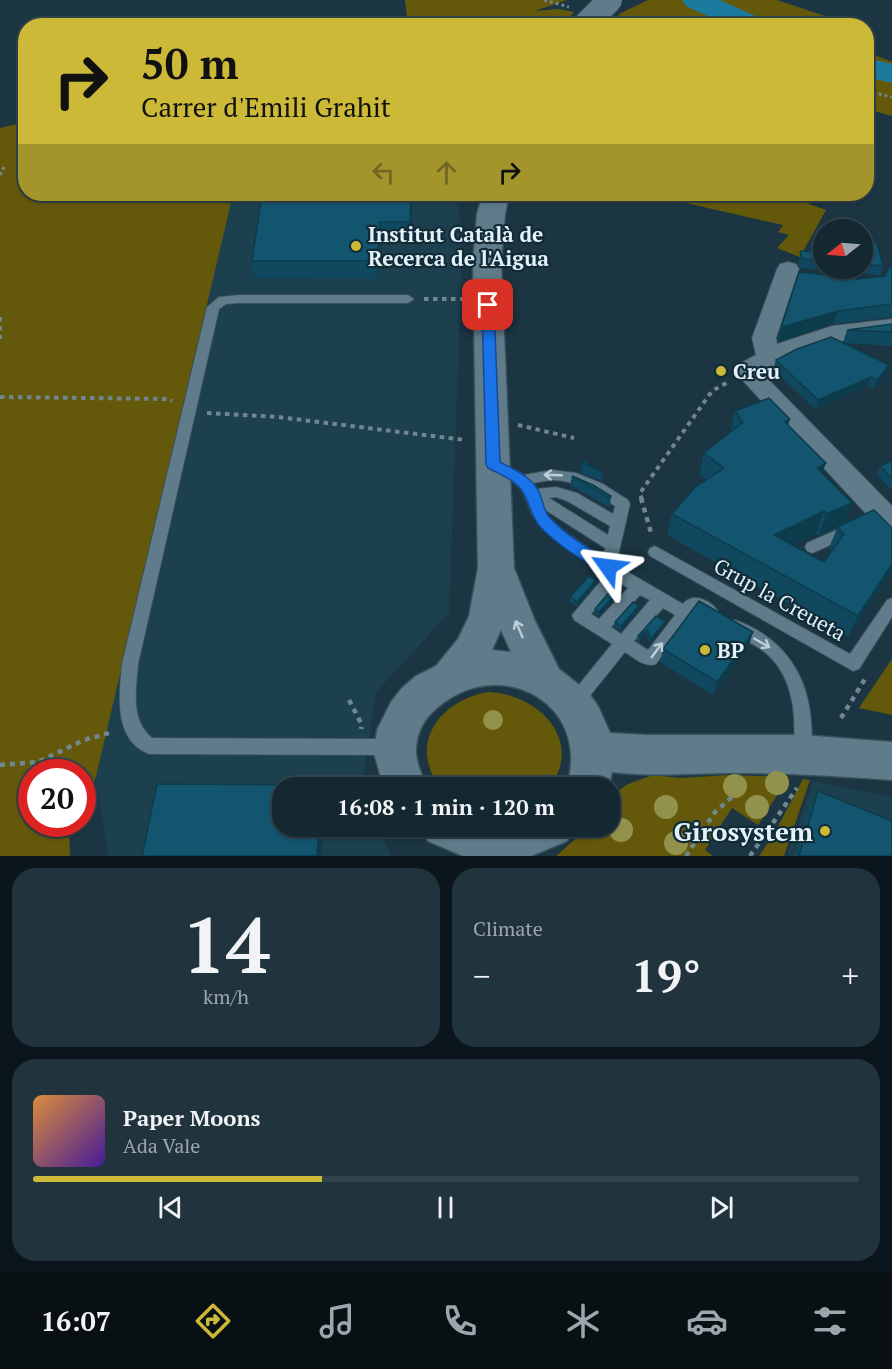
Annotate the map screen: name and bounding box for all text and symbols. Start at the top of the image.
text: 50 m [141,35,239,91]
icon: right [42,42,120,120]
text: Carrer d'Emili Grahit [141,89,391,125]
icon: left [367,156,400,189]
icon: ahead [430,156,463,189]
icon: right [493,156,526,189]
north arrow [813,219,873,279]
map controls [813,219,873,279]
place label: Institut Català de Recerca de l'Aigua [368,220,549,272]
marker: Institut Català de Recerca de l'Aigua [349,239,363,253]
pin [462,279,513,330]
icon: arrive [471,288,504,321]
place label: Creu [733,357,780,385]
marker: Creu [714,364,728,378]
one-way arrow [544,469,564,480]
position arrow [576,535,640,599]
street label: Grup la Creueta [709,551,851,647]
one-way arrow [513,620,524,638]
place label: BP [717,636,744,664]
one-way arrow [753,637,770,649]
one-way arrow [650,643,663,659]
marker: BP [698,643,712,657]
speed limit sign: 20 [18,759,96,837]
text: 16:08 · 1 min · 120 m [337,792,555,821]
place label: Girosystem [674,814,813,848]
marker: Girosystem [818,824,832,838]
text: 14 [182,892,270,995]
text: Climate [473,915,543,942]
text: 19° [631,945,701,1005]
text: − [473,954,491,997]
text: + [841,954,859,997]
text: km/h [203,983,249,1010]
text: Paper Moons [123,1103,261,1132]
text: Ada Vale [123,1132,200,1159]
icon: previous [154,1191,187,1224]
icon: pause [429,1191,462,1224]
icon: next [705,1191,738,1224]
icon: directions [192,1300,234,1342]
icon: music [316,1300,358,1342]
icon: phone [439,1300,481,1342]
icon: climate [562,1300,604,1342]
icon: car [686,1300,728,1342]
icon: filters [809,1300,851,1342]
text: 16:07 [41,1303,111,1339]

